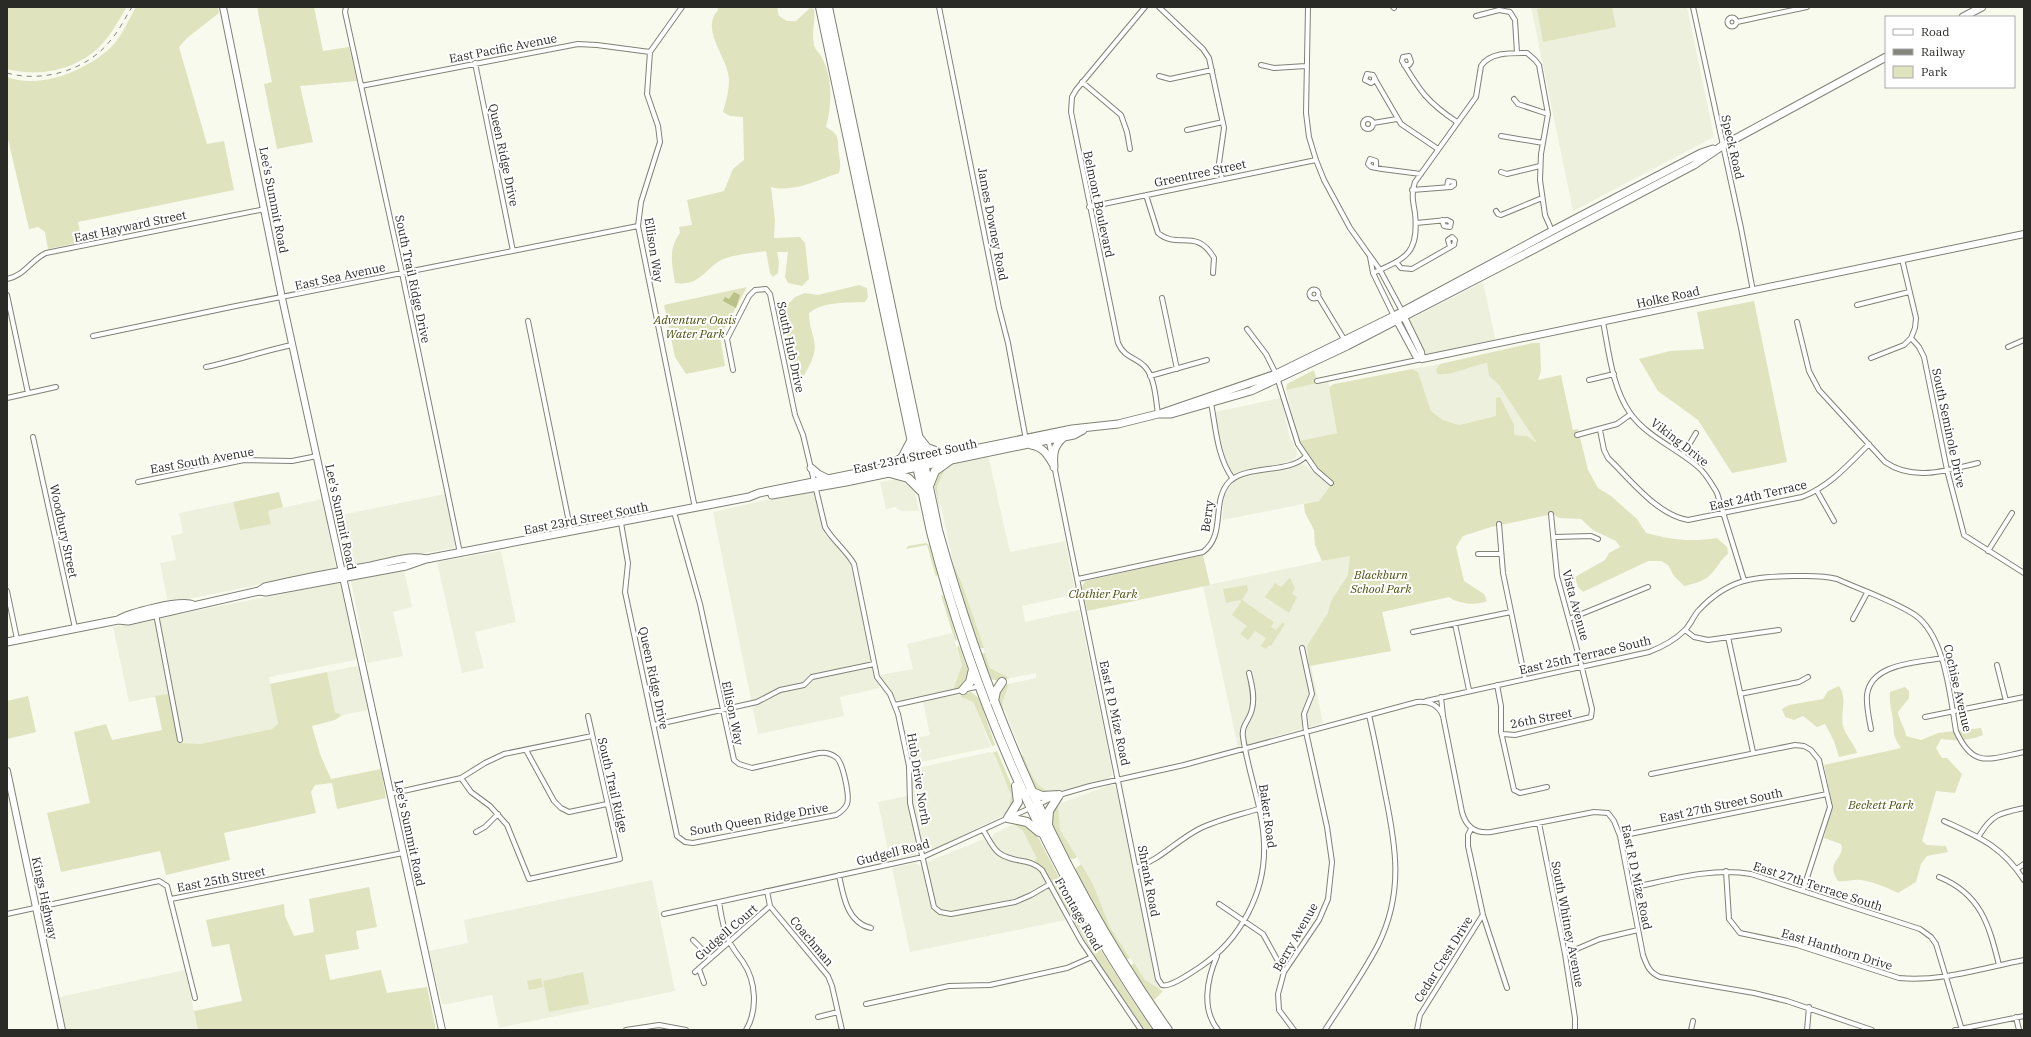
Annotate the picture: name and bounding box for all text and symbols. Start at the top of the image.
legend [1885,16,2015,88]
text: Road [1921,24,1950,39]
street label: East Pacific Avenue [448,30,558,66]
text: Railway [1921,44,1966,59]
text: Park [1921,64,1947,79]
street label: Queen Ridge Drive [486,102,522,208]
street label: Speck Road [1718,113,1748,181]
street label: Lee's Summit Road [256,146,292,254]
street label: Belmont Boulevard [1080,149,1118,259]
street label: Greentree Street [1153,156,1247,190]
street label: James Downey Road [975,166,1011,282]
street label: East Hayward Street [72,207,188,245]
street label: South Trail Ridge Drive [392,214,434,344]
street label: Ellison Way [641,216,667,284]
street label: East Sea Avenue [293,259,387,293]
street label: Holke Road [1635,283,1701,311]
street label: South Hub Drive [774,300,808,394]
park label: Adventure Oasis Water Park [653,312,737,341]
street label: South Seminole Drive [1929,367,1969,489]
street label: Viking Drive [1648,415,1712,469]
street label: East 23rd Street South [852,435,979,476]
street label: East South Avenue [149,443,255,477]
street label: Lee's Summit Road [322,463,360,571]
street label: East 24th Terrace [1708,477,1808,513]
street label: Woodbury Street [47,483,81,579]
street label: East 23rd Street South [523,498,650,537]
street label: Berry [1197,499,1217,533]
park label: Blackburn School Park [1349,567,1412,596]
street label: Vista Avenue [1559,568,1593,642]
park label: Clothier Park [1068,586,1138,601]
street label: Queen Ridge Drive [636,625,672,731]
street label: East 25th Terrace South [1517,632,1653,678]
street label: Cochise Avenue [1941,643,1975,733]
street label: East R D Mize Road [1097,659,1133,767]
street label: Ellison Way [719,679,747,747]
street label: 26th Street [1509,705,1573,731]
street label: Hub Drive North [904,732,934,827]
street label: South Trail Ridge [595,736,631,834]
street label: Lee's Summit Road [391,779,429,887]
street label: Baker Road [1256,783,1280,849]
street label: East 27th Street South [1658,785,1784,825]
park label: Beckett Park [1847,797,1914,812]
street label: South Queen Ridge Drive [689,799,829,839]
street label: East R D Mize Road [1619,823,1655,931]
street label: Gudgell Road [855,836,931,868]
street label: Shrank Road [1135,844,1163,918]
street label: Kings Highway [29,855,61,941]
street label: East 27th Terrace South [1751,858,1885,914]
street label: South Whitney Avenue [1548,860,1588,988]
street label: East 25th Street [176,863,266,895]
street label: Frontage Road [1052,875,1106,953]
street label: Berry Avenue [1269,900,1321,974]
street label: Gudgell Court [692,901,760,963]
street label: Coachman [787,913,837,969]
street label: Cedar Crest Drive [1411,913,1475,1005]
street label: East Hanthorn Drive [1780,925,1894,973]

